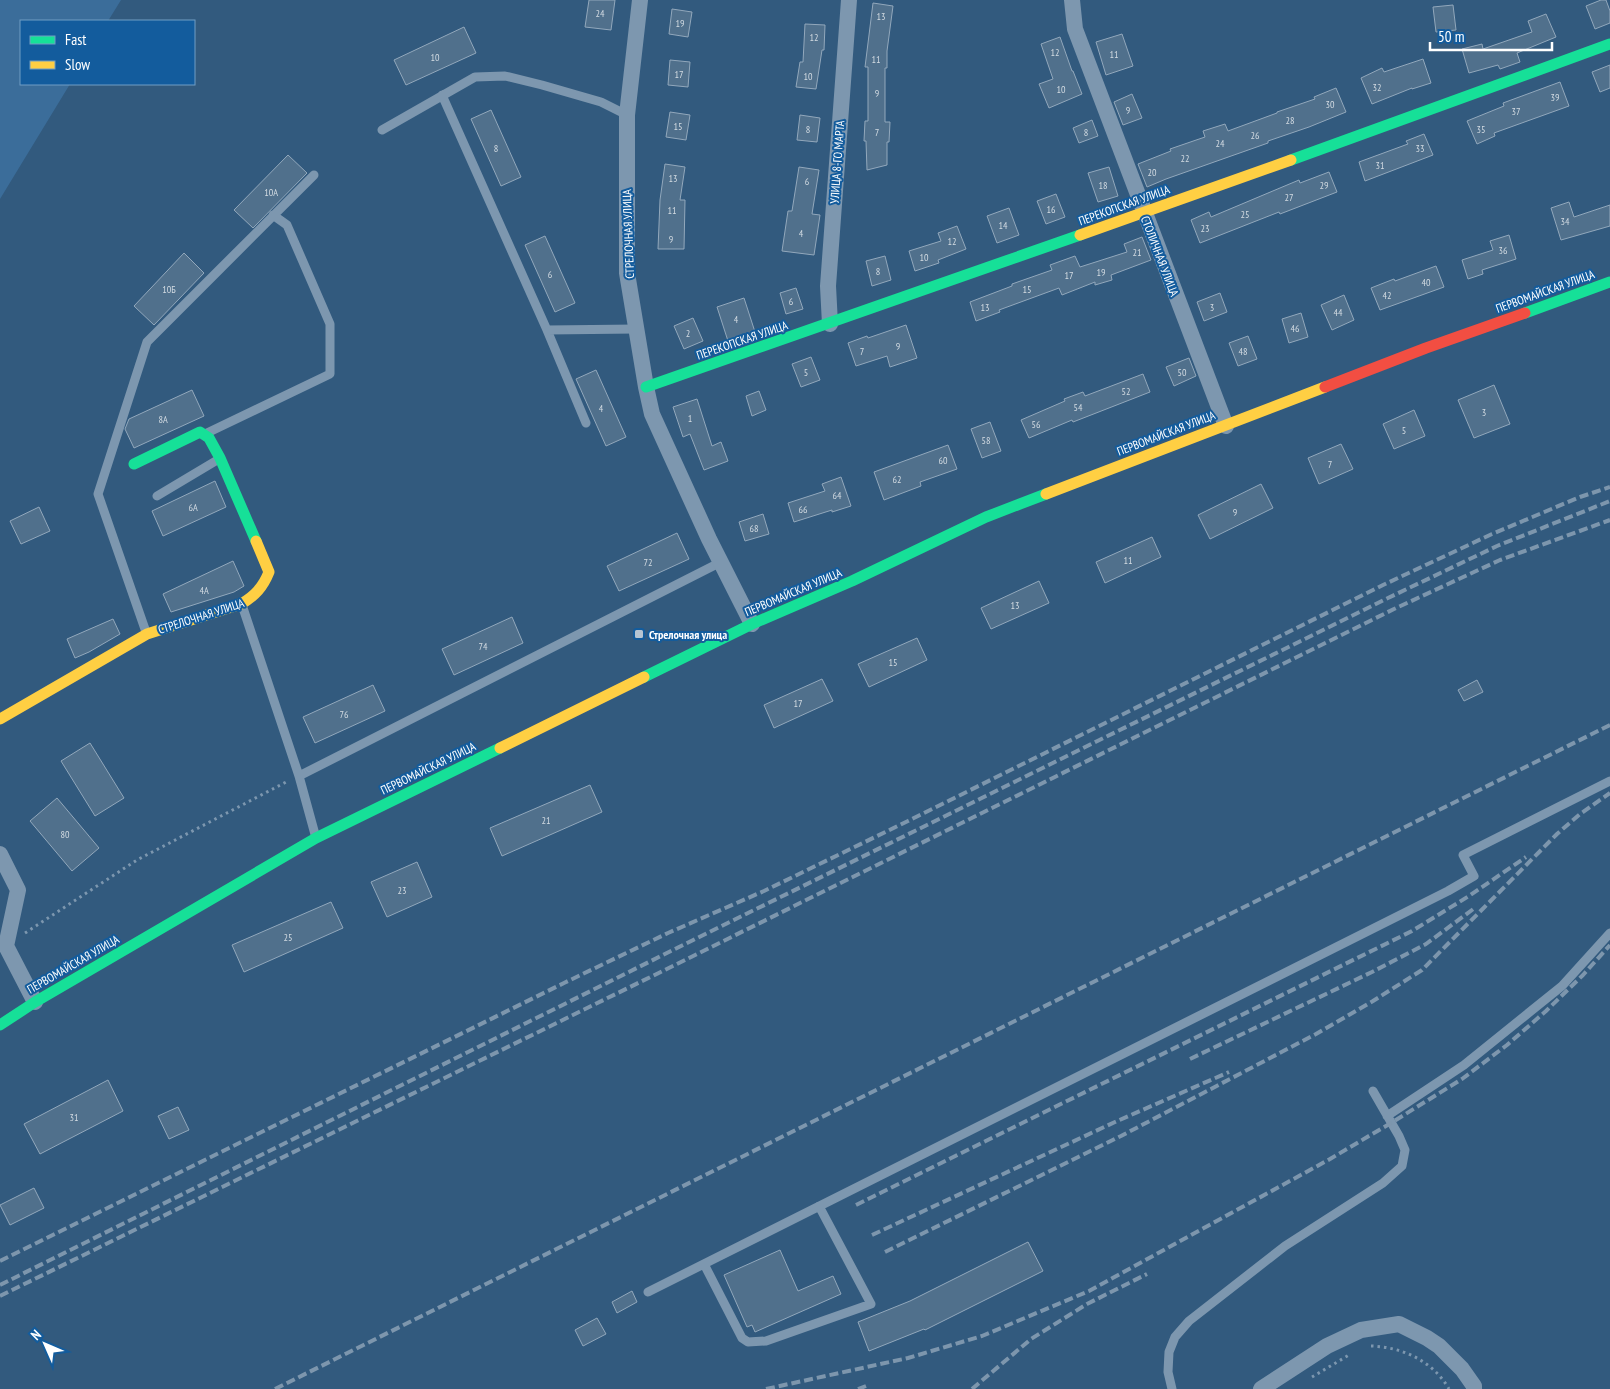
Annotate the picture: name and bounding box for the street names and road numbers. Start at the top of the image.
street label: УЛИЦА 8-ГО МАРТА [827,120,847,204]
street label: ПЕРЕКОПСКАЯ УЛИЦА [1076,181,1172,228]
street label: СТРЕЛОЧНАЯ УЛИЦА [619,189,637,279]
street label: СТОЛИЧНАЯ УЛИЦА [1138,214,1182,299]
street label: ПЕРВОМАЙСКАЯ УЛИЦА [1494,266,1597,316]
street label: ПЕРЕКОПСКАЯ УЛИЦА [694,317,790,363]
street label: ПЕРВОМАЙСКАЯ УЛИЦА [1115,407,1218,459]
street label: ПЕРВОМАЙСКАЯ УЛИЦА [742,565,844,619]
street label: СТРЕЛОЧНАЯ УЛИЦА [156,595,246,637]
street label: ПЕРВОМАЙСКАЯ УЛИЦА [378,738,478,798]
street label: ПЕРВОМАЙСКАЯ УЛИЦА [24,931,122,996]

